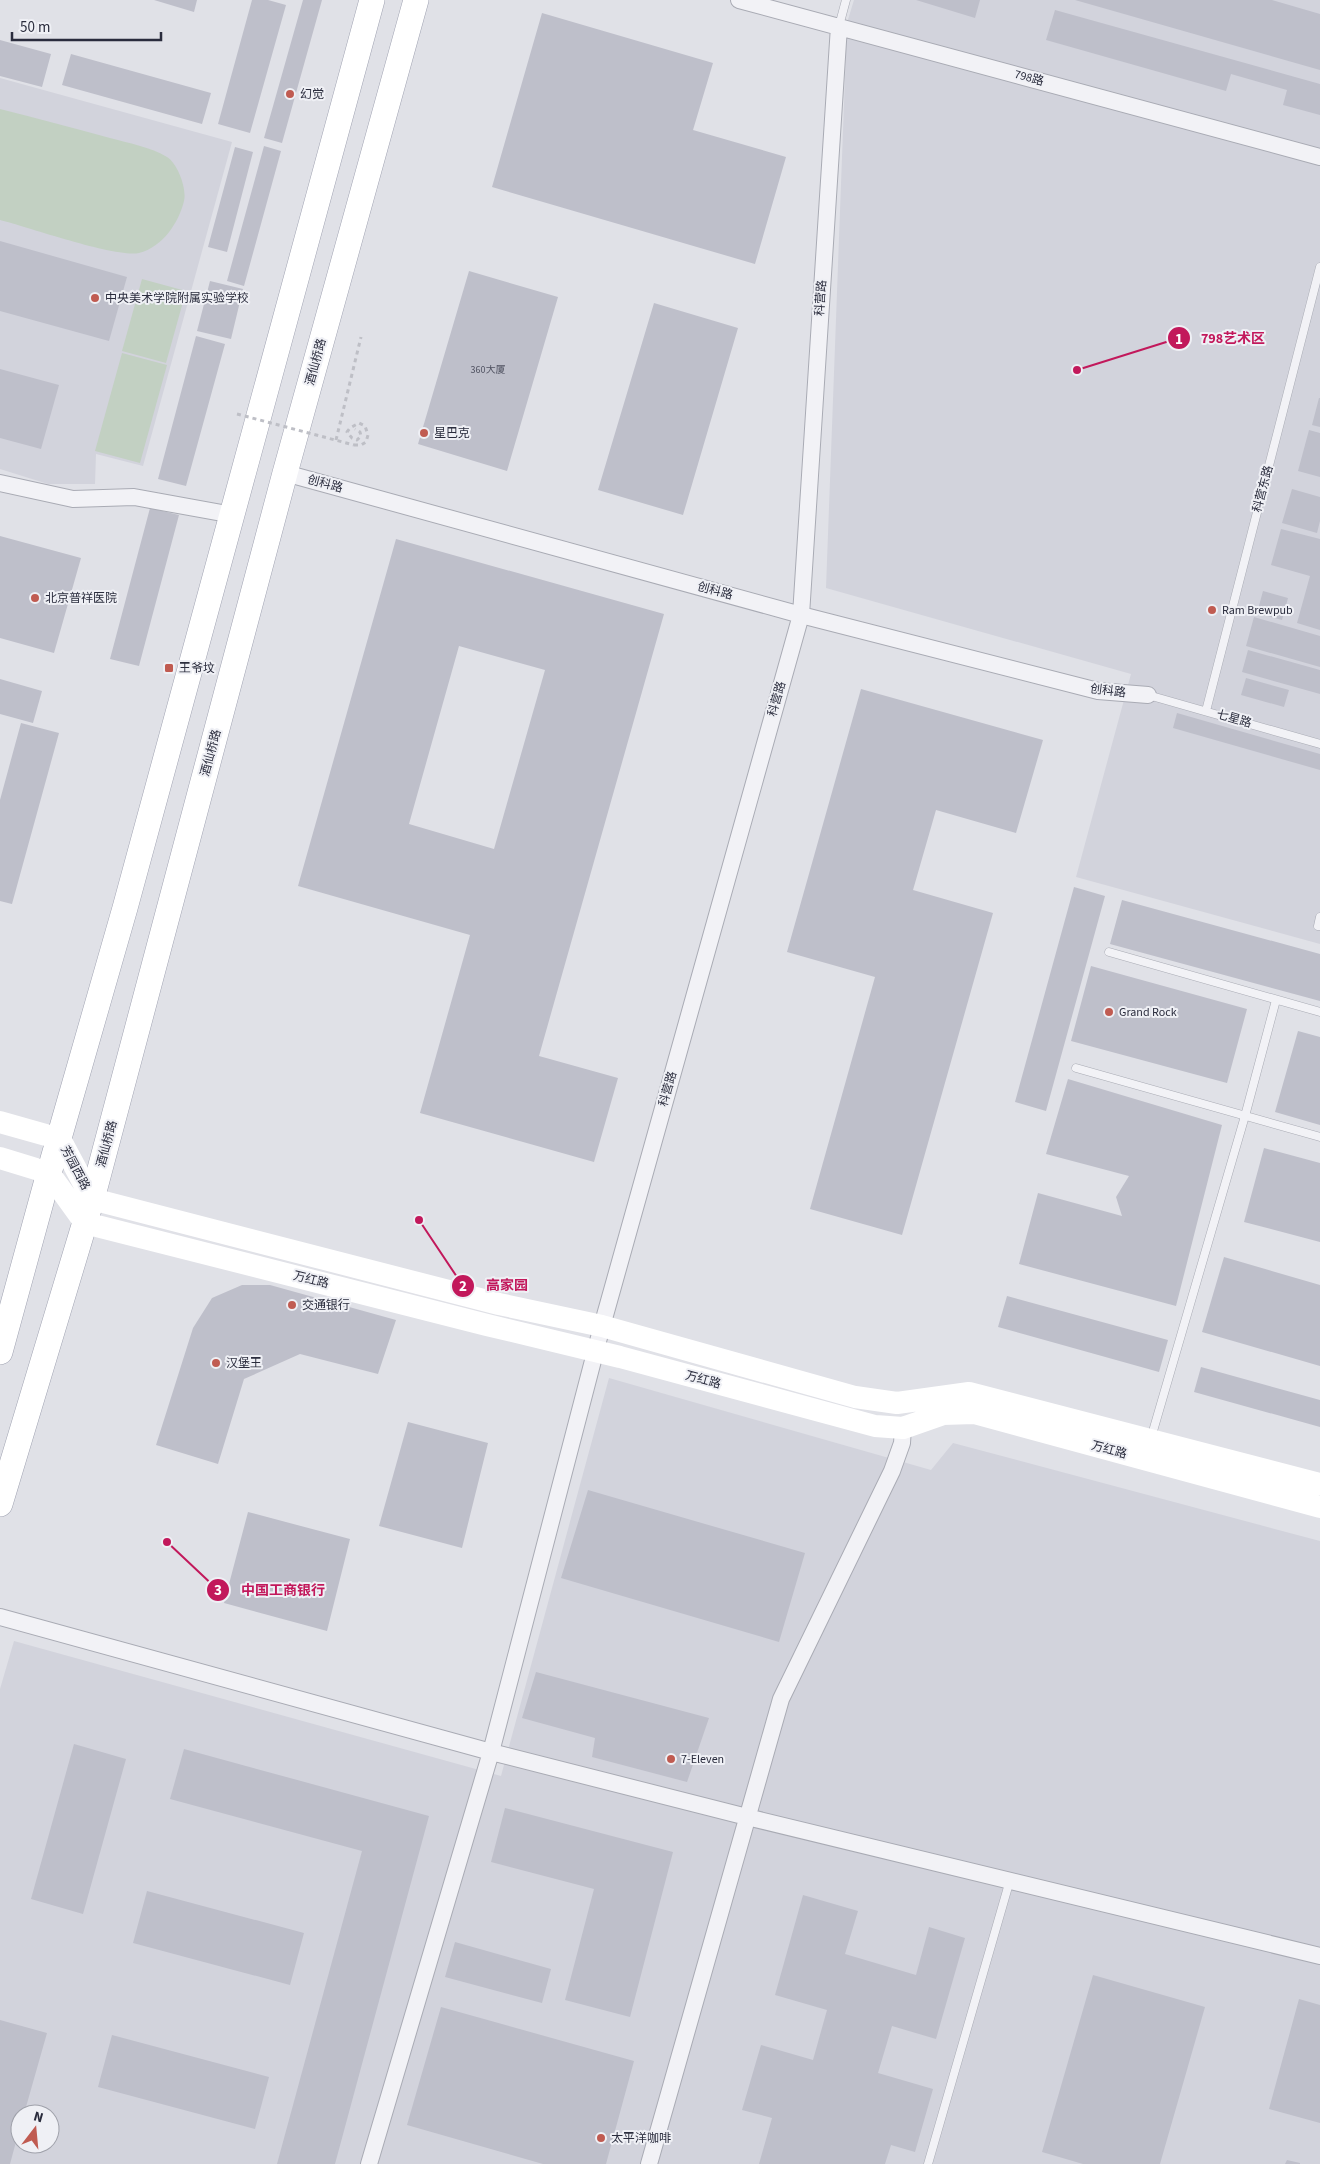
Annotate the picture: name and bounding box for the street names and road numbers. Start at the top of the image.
street label: 798路 [1012,66,1046,90]
street label: 科营路 [811,279,831,317]
street label: 酒仙桥路 [302,337,330,387]
street label: 科营东路 [1249,464,1277,514]
street label: 创科路 [305,471,345,497]
street label: 创科路 [695,578,735,604]
street label: 科营路 [764,679,790,719]
street label: 创科路 [1089,680,1127,702]
street label: 七星路 [1214,706,1254,732]
street label: 酒仙桥路 [197,728,225,778]
street label: 科营路 [655,1069,681,1109]
street label: 酒仙桥路 [93,1119,121,1169]
street label: 芳园西路 [56,1143,94,1193]
street label: 万红路 [291,1267,331,1293]
street label: 万红路 [683,1367,723,1393]
street label: 万红路 [1089,1437,1129,1463]

